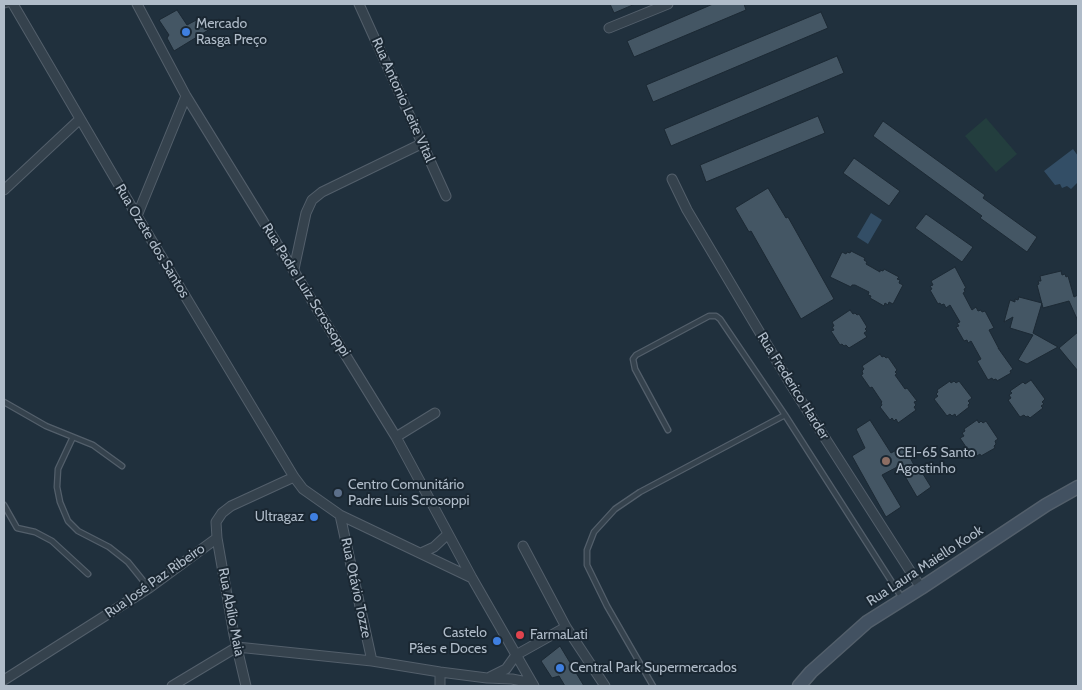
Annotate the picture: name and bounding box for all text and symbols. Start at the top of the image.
place label: Mercado Rasga Preço [196,16,267,48]
marker: Mercado Rasga Preço [180,26,192,38]
street label: Rua Antonio Leite Vital [368,35,438,165]
street label: Rua Ozete dos Santos [111,181,193,301]
street label: Rua Padre Luiz Scrossoppi [258,220,354,360]
street label: Rua Frederico Harder [753,329,833,443]
place label: CEI-65 Santo Agostinho [896,445,976,478]
marker: CEI-65 Santo Agostinho [880,455,892,467]
place label: Centro Comunitário Padre Luis Scrosoppi [348,477,470,510]
marker: Centro Comunitário Padre Luis Scrosoppi [332,487,344,499]
place label: Ultragaz [255,509,304,525]
marker: Ultragaz [308,511,320,523]
street label: Rua Laura Maiello Kook [864,522,986,610]
street label: Rua Otávio Tozze [337,536,375,640]
street label: Rua José Paz Ribeiro [102,540,208,622]
street label: Rua Abílio Maia [214,566,248,658]
place label: Castelo Pães e Doces [409,625,487,658]
place label: FarmaLati [530,627,588,643]
marker: FarmaLati [514,629,526,641]
marker: Castelo Pães e Doces [491,635,503,647]
place label: Central Park Supermercados [570,660,737,676]
marker: Central Park Supermercados [554,662,566,674]

